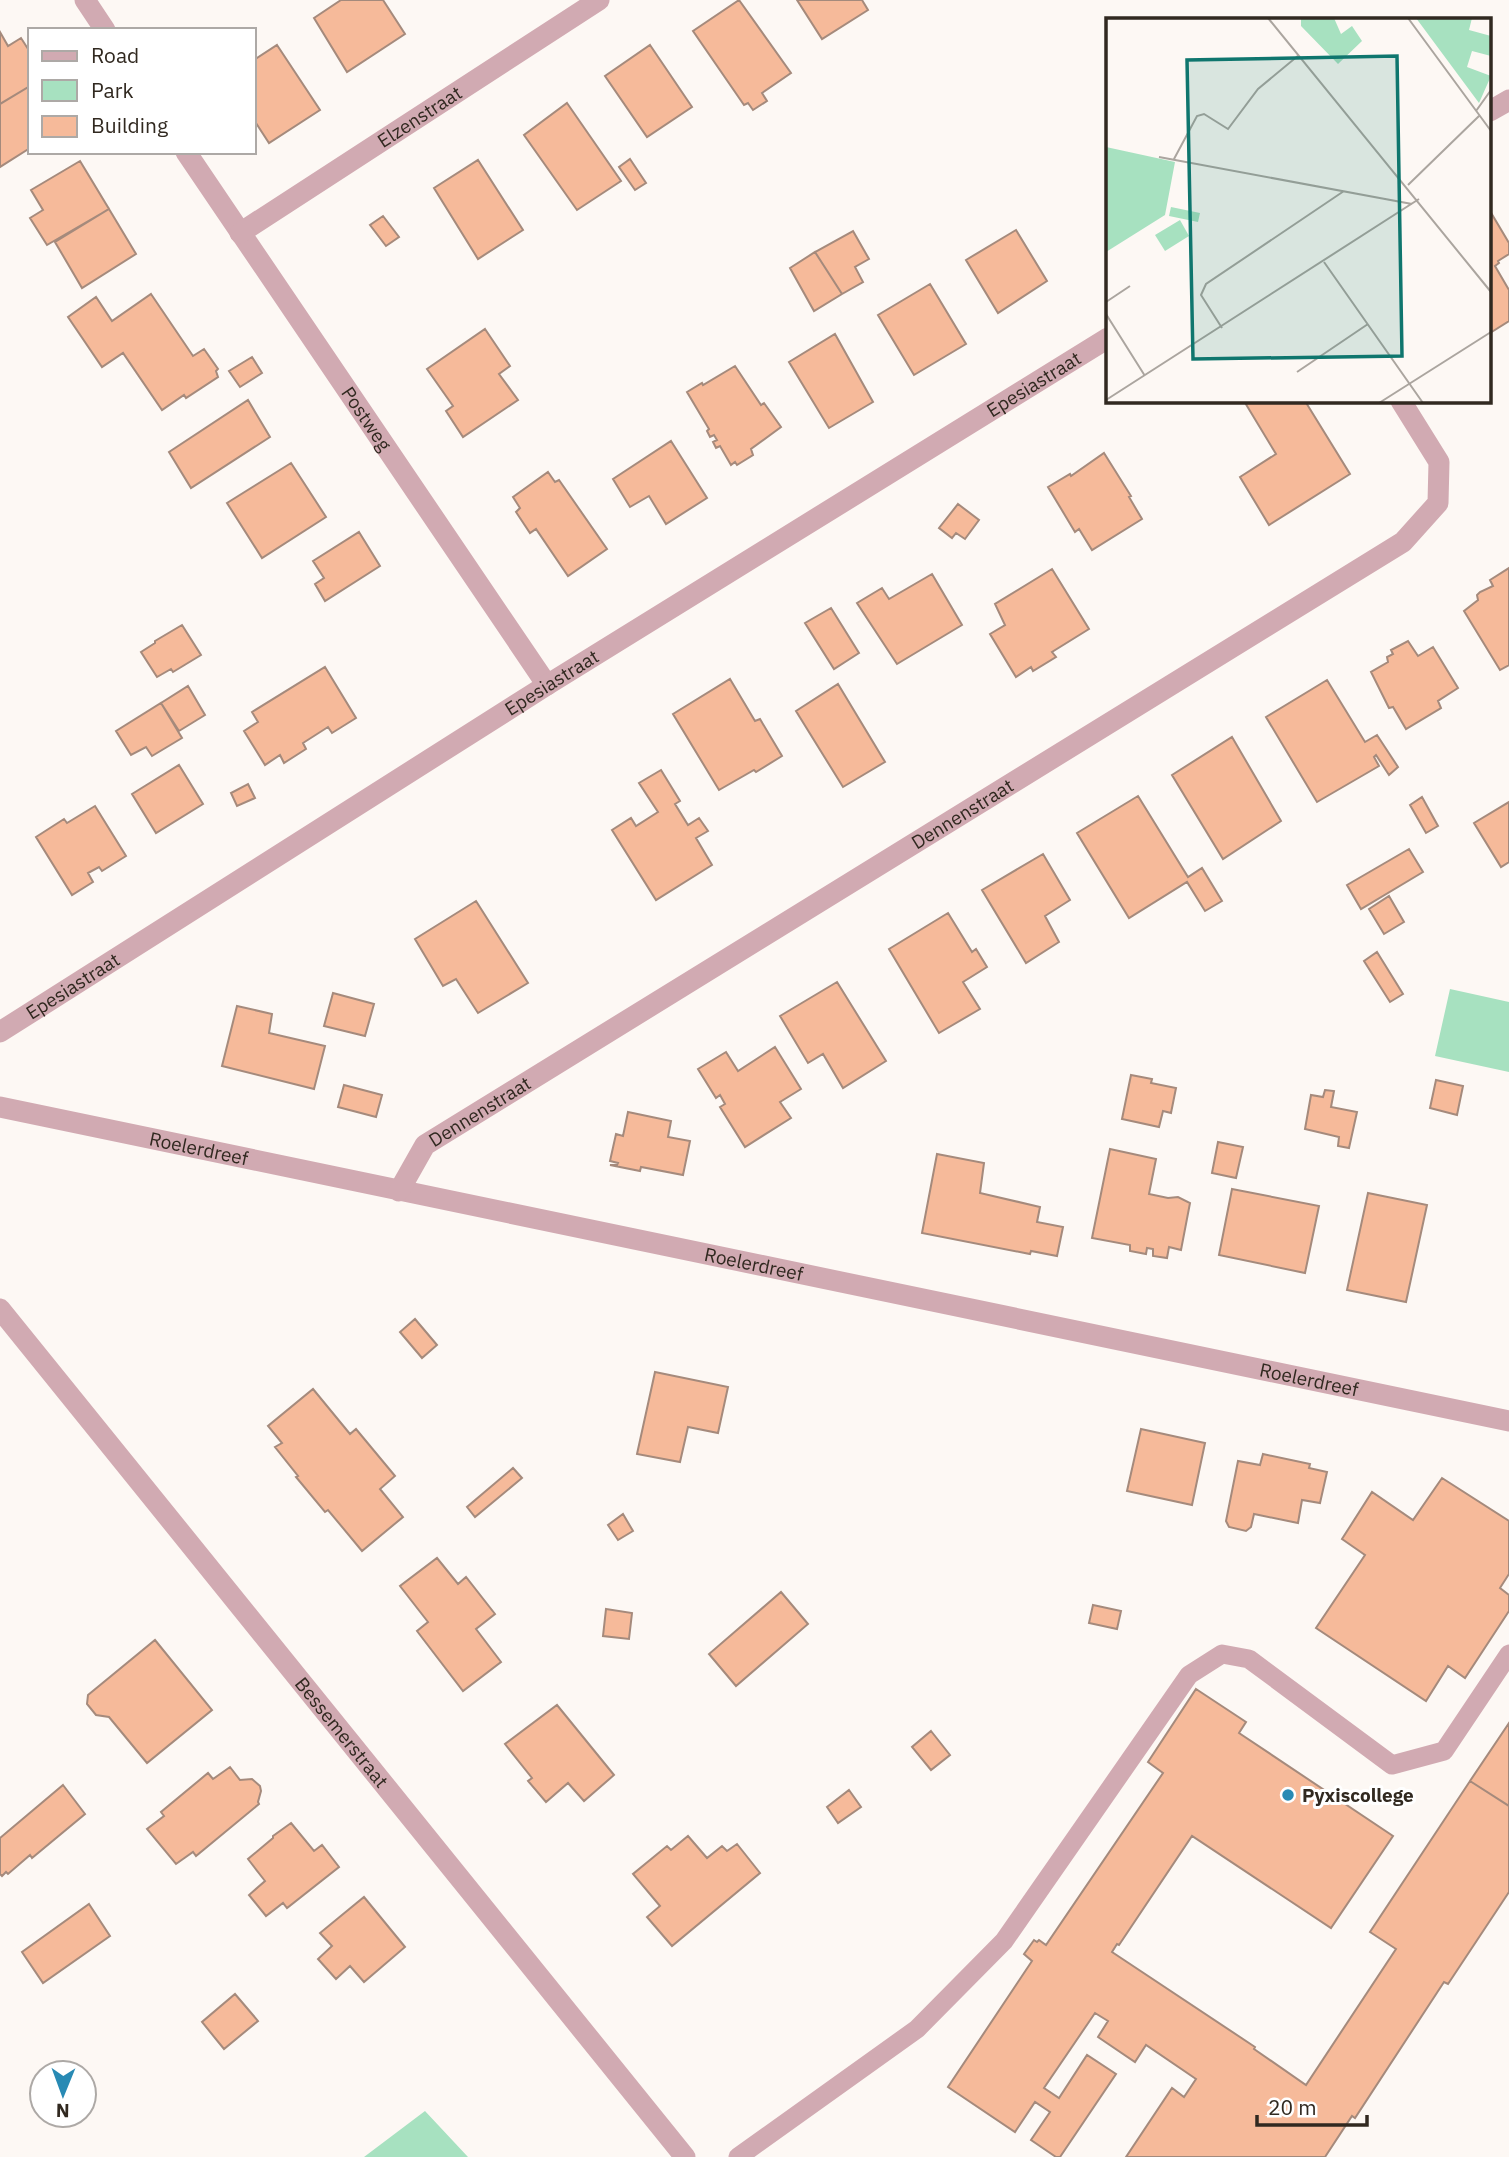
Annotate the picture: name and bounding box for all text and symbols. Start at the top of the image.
inset map [1106,18,1492,402]
legend [28,28,256,154]
text: Road [91,41,139,69]
text: Park [91,76,134,104]
street label: Elzenstraat [373,80,466,153]
text: Building [91,111,168,139]
street label: Epesiastraat [982,346,1085,422]
street label: Postweg [336,382,397,455]
street label: Epesiastraat [500,644,603,721]
street label: Dennenstraat [907,773,1018,854]
street label: Epesiastraat [21,947,124,1025]
street label: Dennenstraat [424,1071,535,1152]
street label: Roelerdreef [147,1126,250,1170]
street label: Roelerdreef [702,1242,805,1286]
street label: Roelerdreef [1257,1357,1361,1401]
street label: Bessemerstraat [290,1672,394,1792]
place label: Pyxiscollege [1302,1783,1414,1807]
marker: Pyxiscollege [1280,1787,1296,1803]
north arrow [28,2059,98,2129]
scale bar [1257,2084,1367,2128]
text: 20 m [1268,2093,1317,2121]
text: N [56,2099,70,2123]

